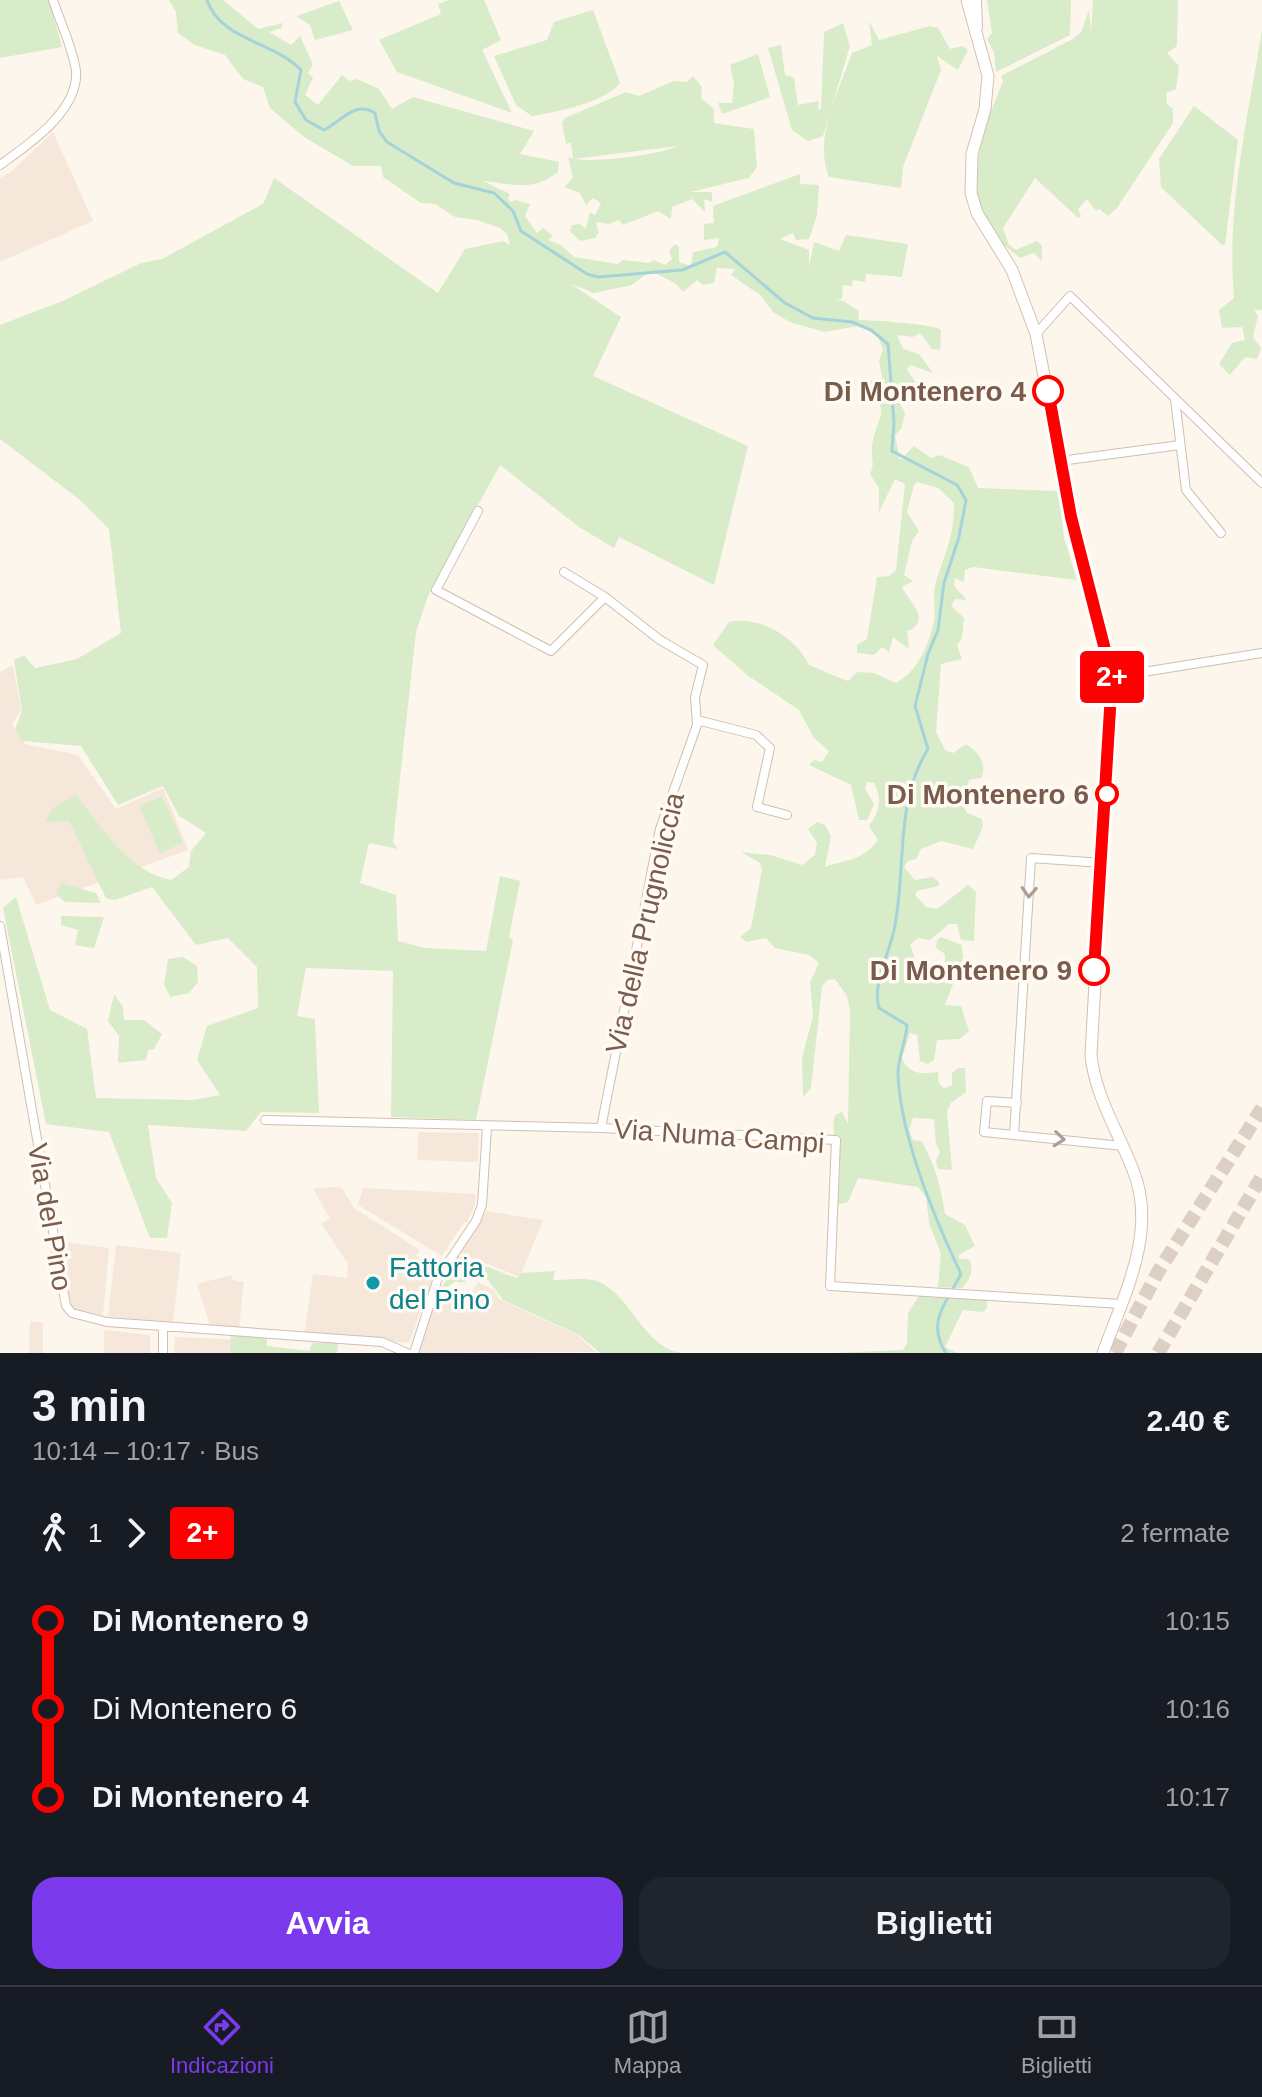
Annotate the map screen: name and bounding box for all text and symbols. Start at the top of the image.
place label: Di Montenero 4 [824,376,1026,407]
marker: Di Montenero 4 [1033,376,1063,406]
line badge: 2+ [1076,651,1148,703]
text: 2+ [1096,661,1128,692]
place label: Di Montenero 6 [887,779,1089,810]
marker: Di Montenero 6 [1096,783,1118,805]
street label: Via della Prugnoliccia [600,789,690,1057]
one-way arrow [1021,886,1038,899]
place label: Di Montenero 9 [870,955,1072,986]
marker: Di Montenero 9 [1079,955,1109,985]
street label: Via Numa Campi [613,1113,825,1159]
one-way arrow [1053,1131,1066,1148]
street label: Via del Pino [22,1141,78,1293]
place label: Fattoria del Pino [389,1252,490,1315]
marker: Fattoria del Pino [364,1274,382,1292]
text: 3 min [32,1381,147,1430]
text: 2.40 € [1147,1404,1230,1437]
text: 10:14 – 10:17 · Bus [32,1436,259,1466]
icon: walk [32,1511,76,1555]
icon: forward [114,1511,158,1555]
text: 2+ [186,1517,218,1548]
text: 1 [88,1518,102,1548]
text: 2 fermate [1120,1518,1230,1548]
text: Di Montenero 9 [92,1604,309,1637]
text: 10:15 [1165,1606,1230,1636]
text: Di Montenero 6 [92,1692,297,1725]
text: 10:16 [1165,1694,1230,1724]
text: Di Montenero 4 [92,1780,309,1813]
text: 10:17 [1165,1782,1230,1812]
button: Avvia [32,1877,623,1969]
button: Biglietti [639,1877,1230,1969]
tab: Indicazioni [170,2005,274,2079]
tab: Mappa [614,2005,681,2079]
tab: Biglietti [1021,2005,1092,2079]

